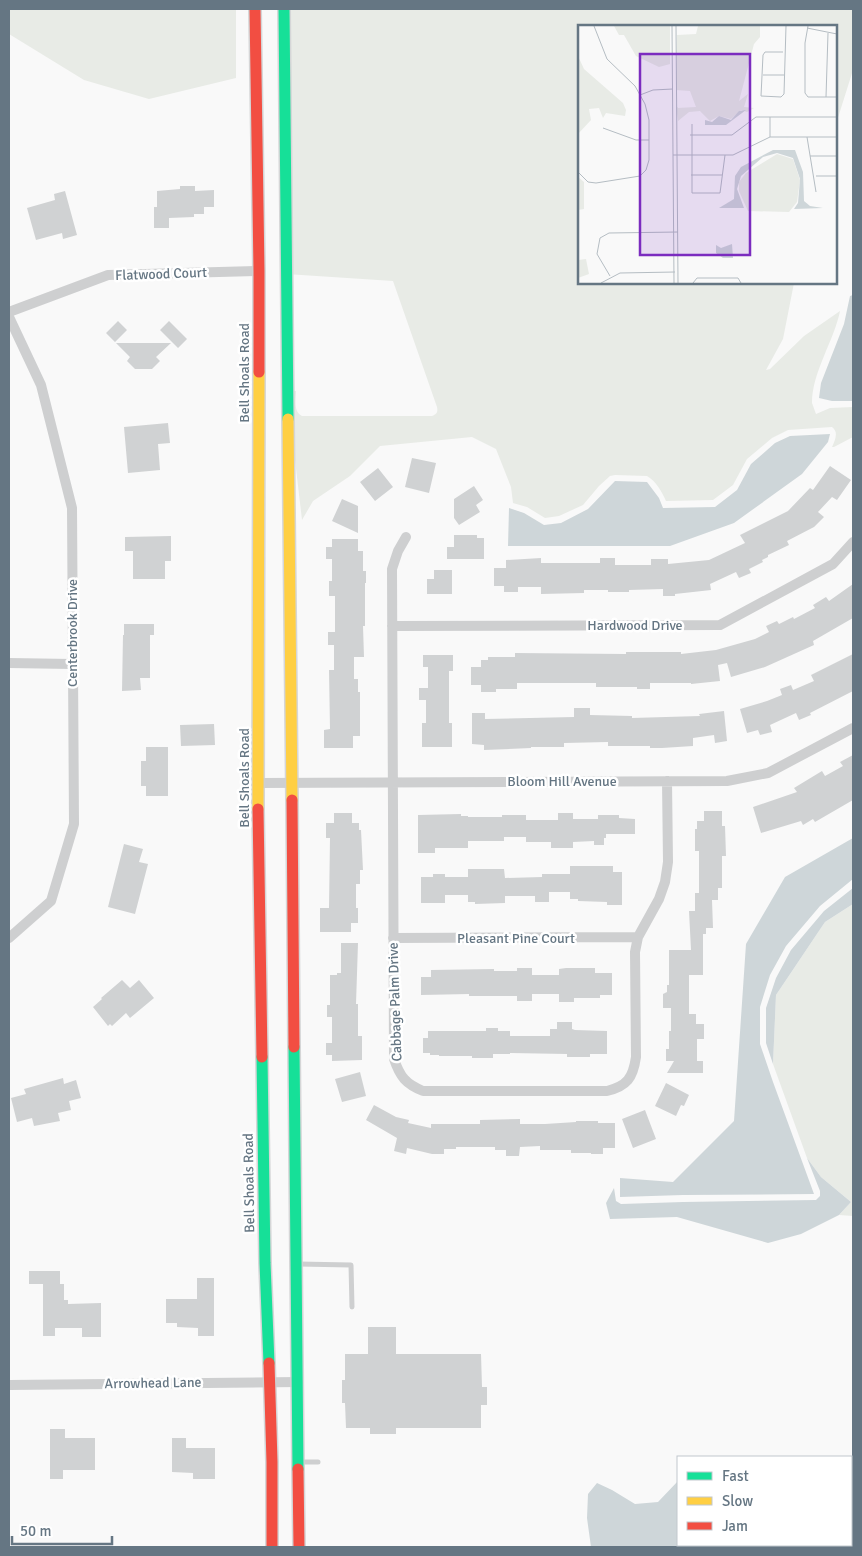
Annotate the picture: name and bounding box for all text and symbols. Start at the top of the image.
inset map [578,25,837,284]
street label: Flatwood Court [115,264,207,284]
street label: Bell Shoals Road [236,323,253,423]
street label: Centerbrook Drive [64,579,81,687]
street label: Hardwood Drive [587,617,683,634]
street label: Bell Shoals Road [236,728,253,828]
street label: Bloom Hill Avenue [507,773,617,790]
street label: Pleasant Pine Court [457,930,575,947]
street label: Cabbage Palm Drive [384,942,406,1062]
street label: Bell Shoals Road [240,1133,258,1233]
street label: Arrowhead Lane [104,1374,202,1392]
legend [677,1456,852,1546]
text: Fast [722,1467,749,1485]
text: Slow [722,1492,753,1510]
scale bar [12,1514,112,1546]
text: Jam [722,1517,748,1535]
text: 50 m [20,1522,51,1540]

